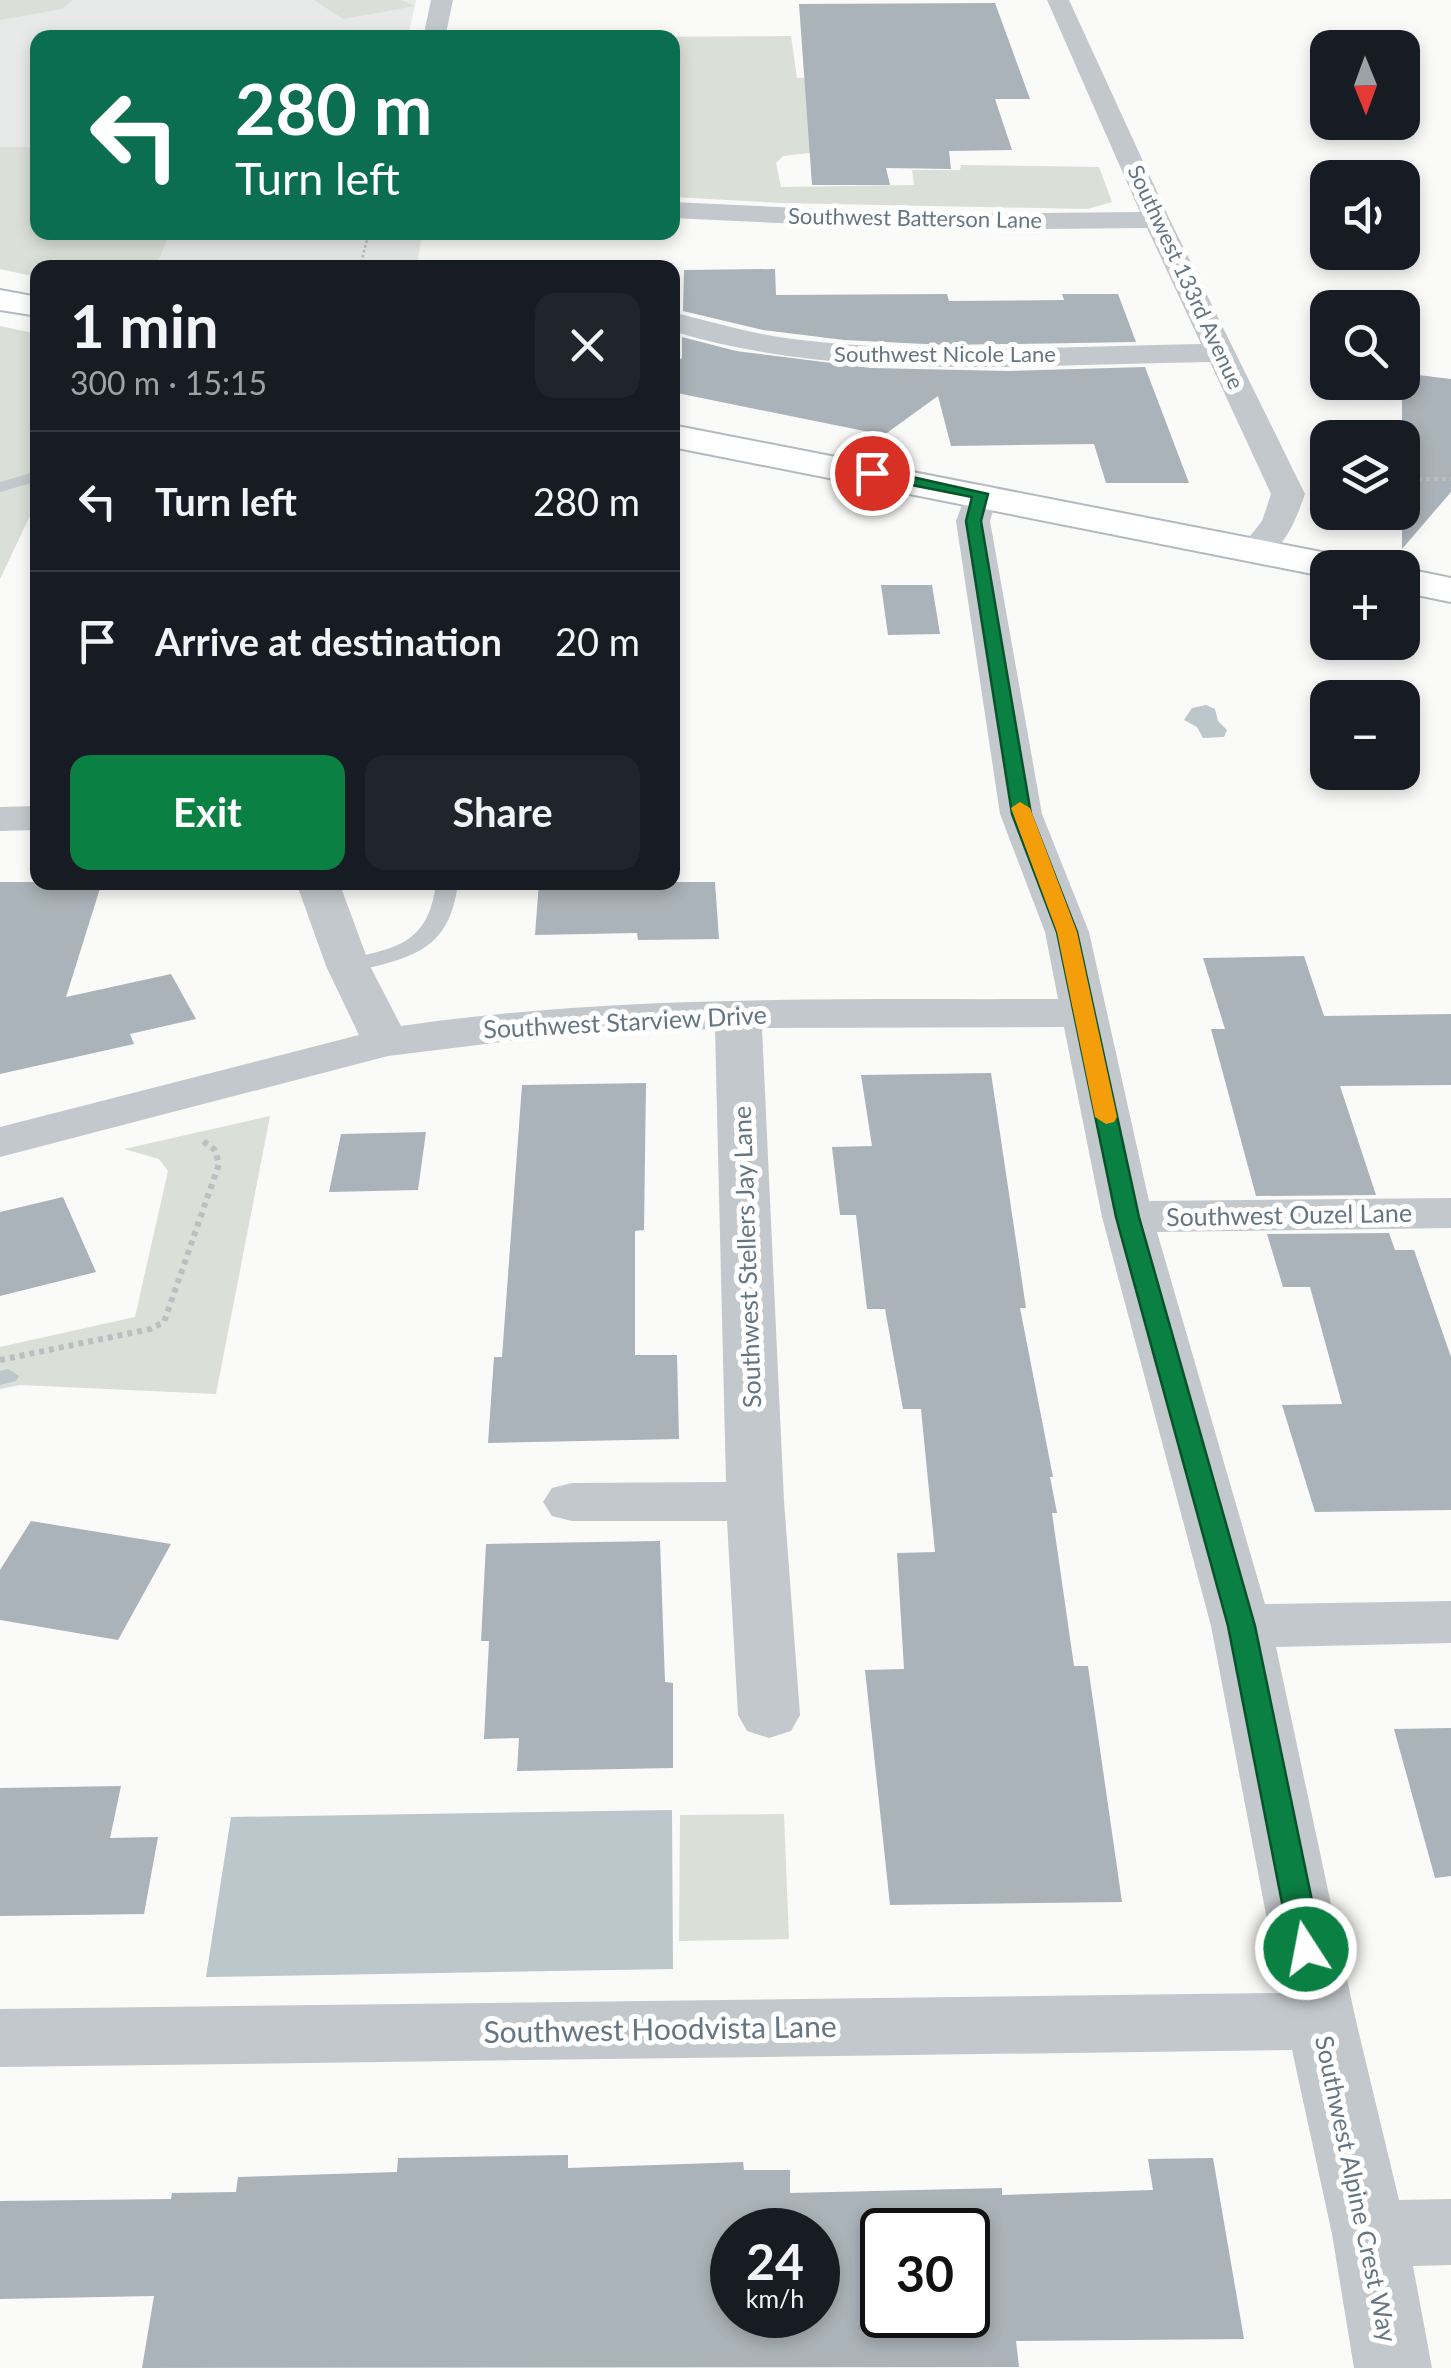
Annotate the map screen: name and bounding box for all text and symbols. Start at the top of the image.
north arrow [1310,30,1420,140]
map controls [1310,30,1420,790]
text: 280 m [235,66,432,150]
icon: left [70,70,200,200]
text: Turn left [235,151,400,205]
street label: Southwest 133rd Avenue [1123,160,1250,393]
button: sound [1310,160,1420,270]
street label: Southwest Batterson Lane [788,202,1042,233]
text: 1 min [70,289,219,361]
button: search [1310,290,1420,400]
button: close [535,293,640,398]
street label: Southwest Nicole Lane [834,340,1056,367]
text: 300 m · 15:15 [70,363,267,402]
button: layers [1310,420,1420,530]
pin [830,431,915,516]
icon: arrive [845,446,900,501]
icon: left [70,474,125,529]
text: Turn left [155,478,297,524]
text: 280 m [533,478,640,524]
button: + [1310,550,1420,660]
icon: arrive [70,614,125,669]
text: Arrive at destination [155,618,502,664]
text: 20 m [555,618,640,664]
button: − [1310,680,1420,790]
button: Exit [70,755,345,870]
button: Share [365,755,640,870]
street label: Southwest Starview Drive [482,999,767,1043]
street label: Southwest Stellers Jay Lane [726,1106,766,1409]
street label: Southwest Ouzel Lane [1166,1197,1412,1231]
position arrow [1254,1897,1358,2001]
street label: Southwest Hoodvista Lane [483,2007,837,2049]
street label: Southwest Alpine Crest Way [1310,2033,1404,2345]
speed limit sign: 30 [860,2208,990,2338]
text: 24 [746,2231,804,2291]
text: km/h [746,2283,804,2313]

